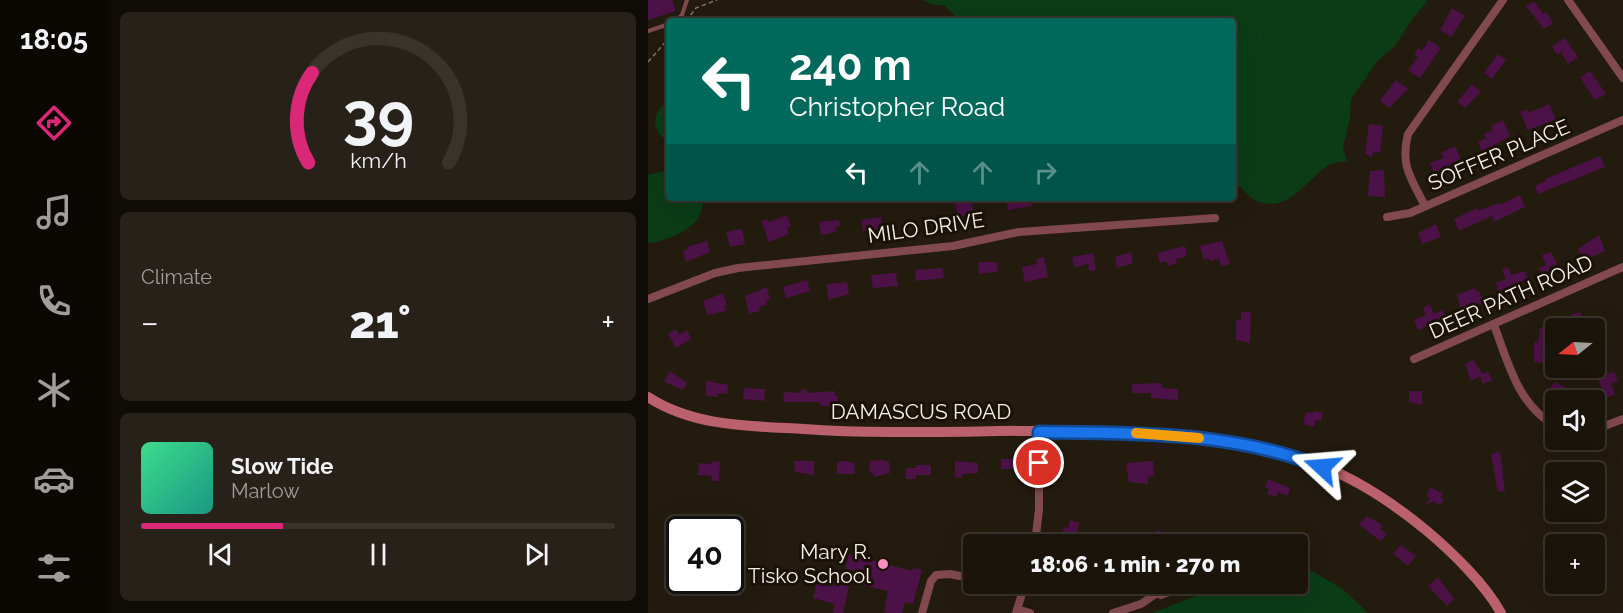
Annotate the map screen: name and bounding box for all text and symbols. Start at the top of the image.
text: 18:05 [20,24,88,55]
text: 240 m [789,41,912,90]
icon: left [690,42,768,120]
text: 39 [342,78,414,152]
text: Christopher Road [789,91,1005,122]
icon: directions [33,102,75,144]
street label: SOFFER PLACE [1424,113,1573,196]
text: km/h [350,149,406,174]
icon: left [840,156,873,189]
icon: ahead [903,156,936,189]
icon: ahead [966,156,999,189]
icon: right [1029,156,1062,189]
icon: music [33,191,75,233]
street label: MILO DRIVE [866,207,986,248]
street label: DEER PATH ROAD [1425,249,1596,344]
text: Climate [141,265,212,289]
icon: phone [33,280,75,322]
text: 21° [349,296,411,349]
text: − [141,303,159,342]
text: + [601,303,615,342]
north arrow [1545,318,1605,378]
map controls [1545,318,1605,594]
icon: climate [33,369,75,411]
button: sound [1545,390,1605,450]
street label: DAMASCUS ROAD [831,399,1011,424]
position arrow [1290,435,1354,499]
pin [1013,437,1064,488]
icon: arrive [1022,446,1055,479]
text: Slow Tide [231,453,333,479]
icon: car [33,458,75,500]
button: layers [1545,462,1605,522]
text: Marlow [231,479,300,503]
speed limit sign: 40 [666,516,744,594]
button: + [1545,534,1605,594]
icon: previous [204,538,237,571]
icon: pause [362,538,395,571]
icon: next [520,538,553,571]
place label: Mary R. Tisko School [748,539,871,588]
icon: filters [33,547,75,589]
text: 18:06 · 1 min · 270 m [1031,551,1240,577]
marker: Mary R. Tisko School [876,557,890,571]

